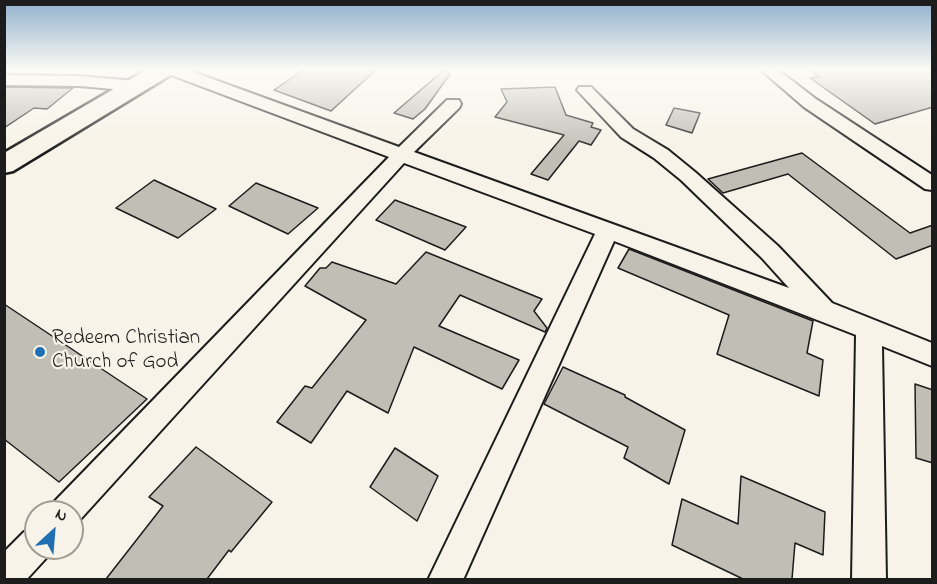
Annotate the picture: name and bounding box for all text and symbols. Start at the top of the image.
place label: Redeem Christian Church of God [52,327,200,377]
marker: Redeem Christian Church of God [33,345,47,359]
north arrow [24,500,84,560]
text: N [51,502,71,529]

